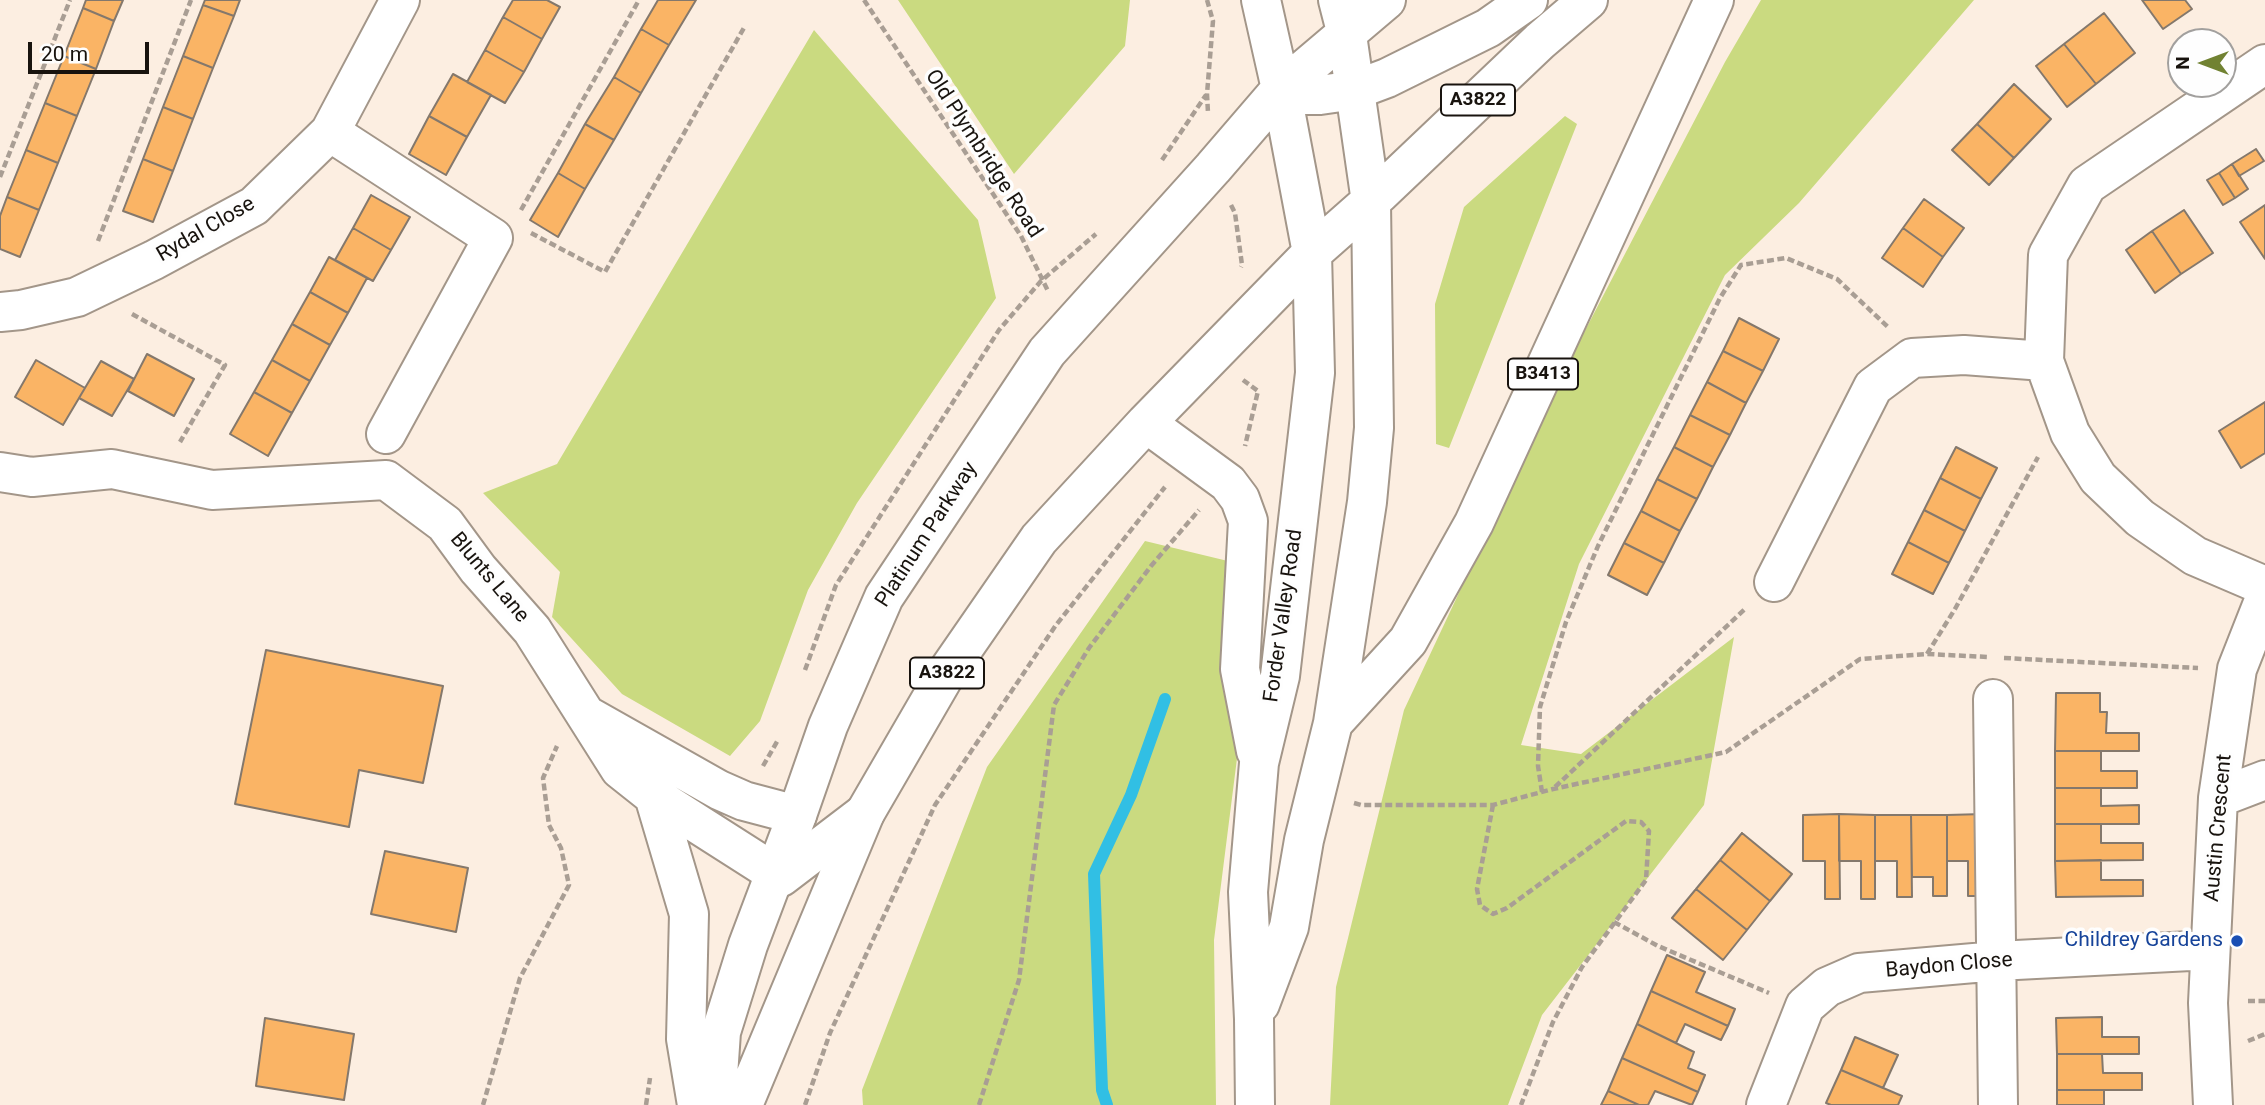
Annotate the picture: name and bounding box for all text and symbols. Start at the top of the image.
scale bar [32,28,152,72]
north arrow [2167,28,2237,98]
text: 20 m [41,42,88,66]
text: N [2171,56,2194,70]
street label: Old Plymbridge Road [919,65,1047,243]
road number: A3822 [1441,85,1515,116]
street label: Rydal Close [152,192,260,268]
road number: B3413 [1508,358,1578,390]
street label: Platinum Parkway [871,458,983,612]
street label: Blunts Lane [444,528,534,628]
street label: Forder Valley Road [1259,528,1309,704]
road number: A3822 [910,658,984,688]
street label: Austin Crescent [2200,753,2238,903]
place label: Childrey Gardens [2065,928,2223,954]
marker: Childrey Gardens [2229,933,2245,949]
street label: Baydon Close [1884,948,2014,984]

